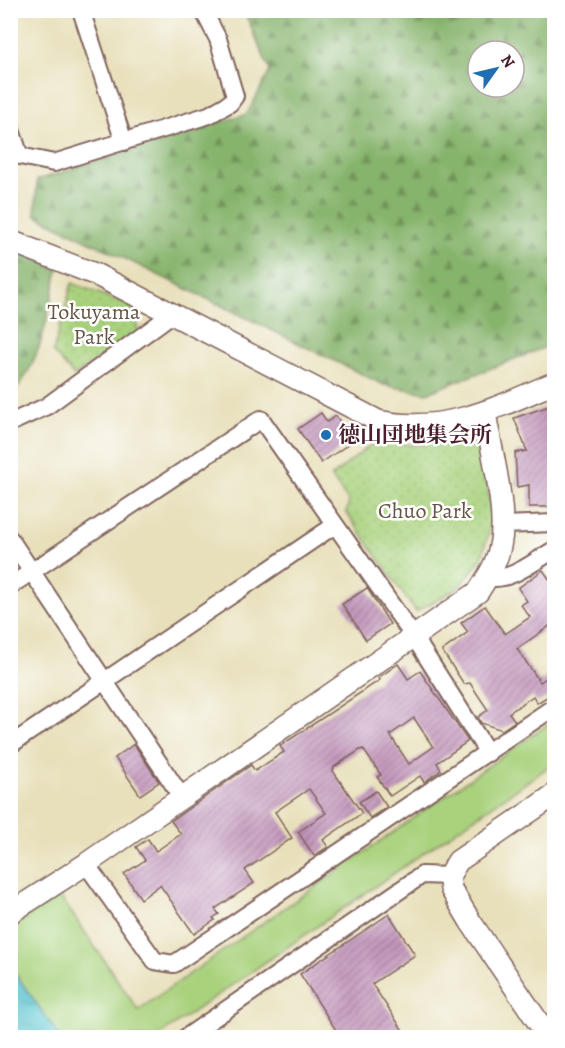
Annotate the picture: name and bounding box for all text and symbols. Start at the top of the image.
north arrow [466,39,526,99]
text: N [495,50,520,72]
park label: Tokuyama Park [48,297,141,352]
place label: 徳山団地集会所 [338,420,492,450]
marker: 徳山団地集会所 [319,428,333,442]
park label: Chuo Park [378,496,472,526]

